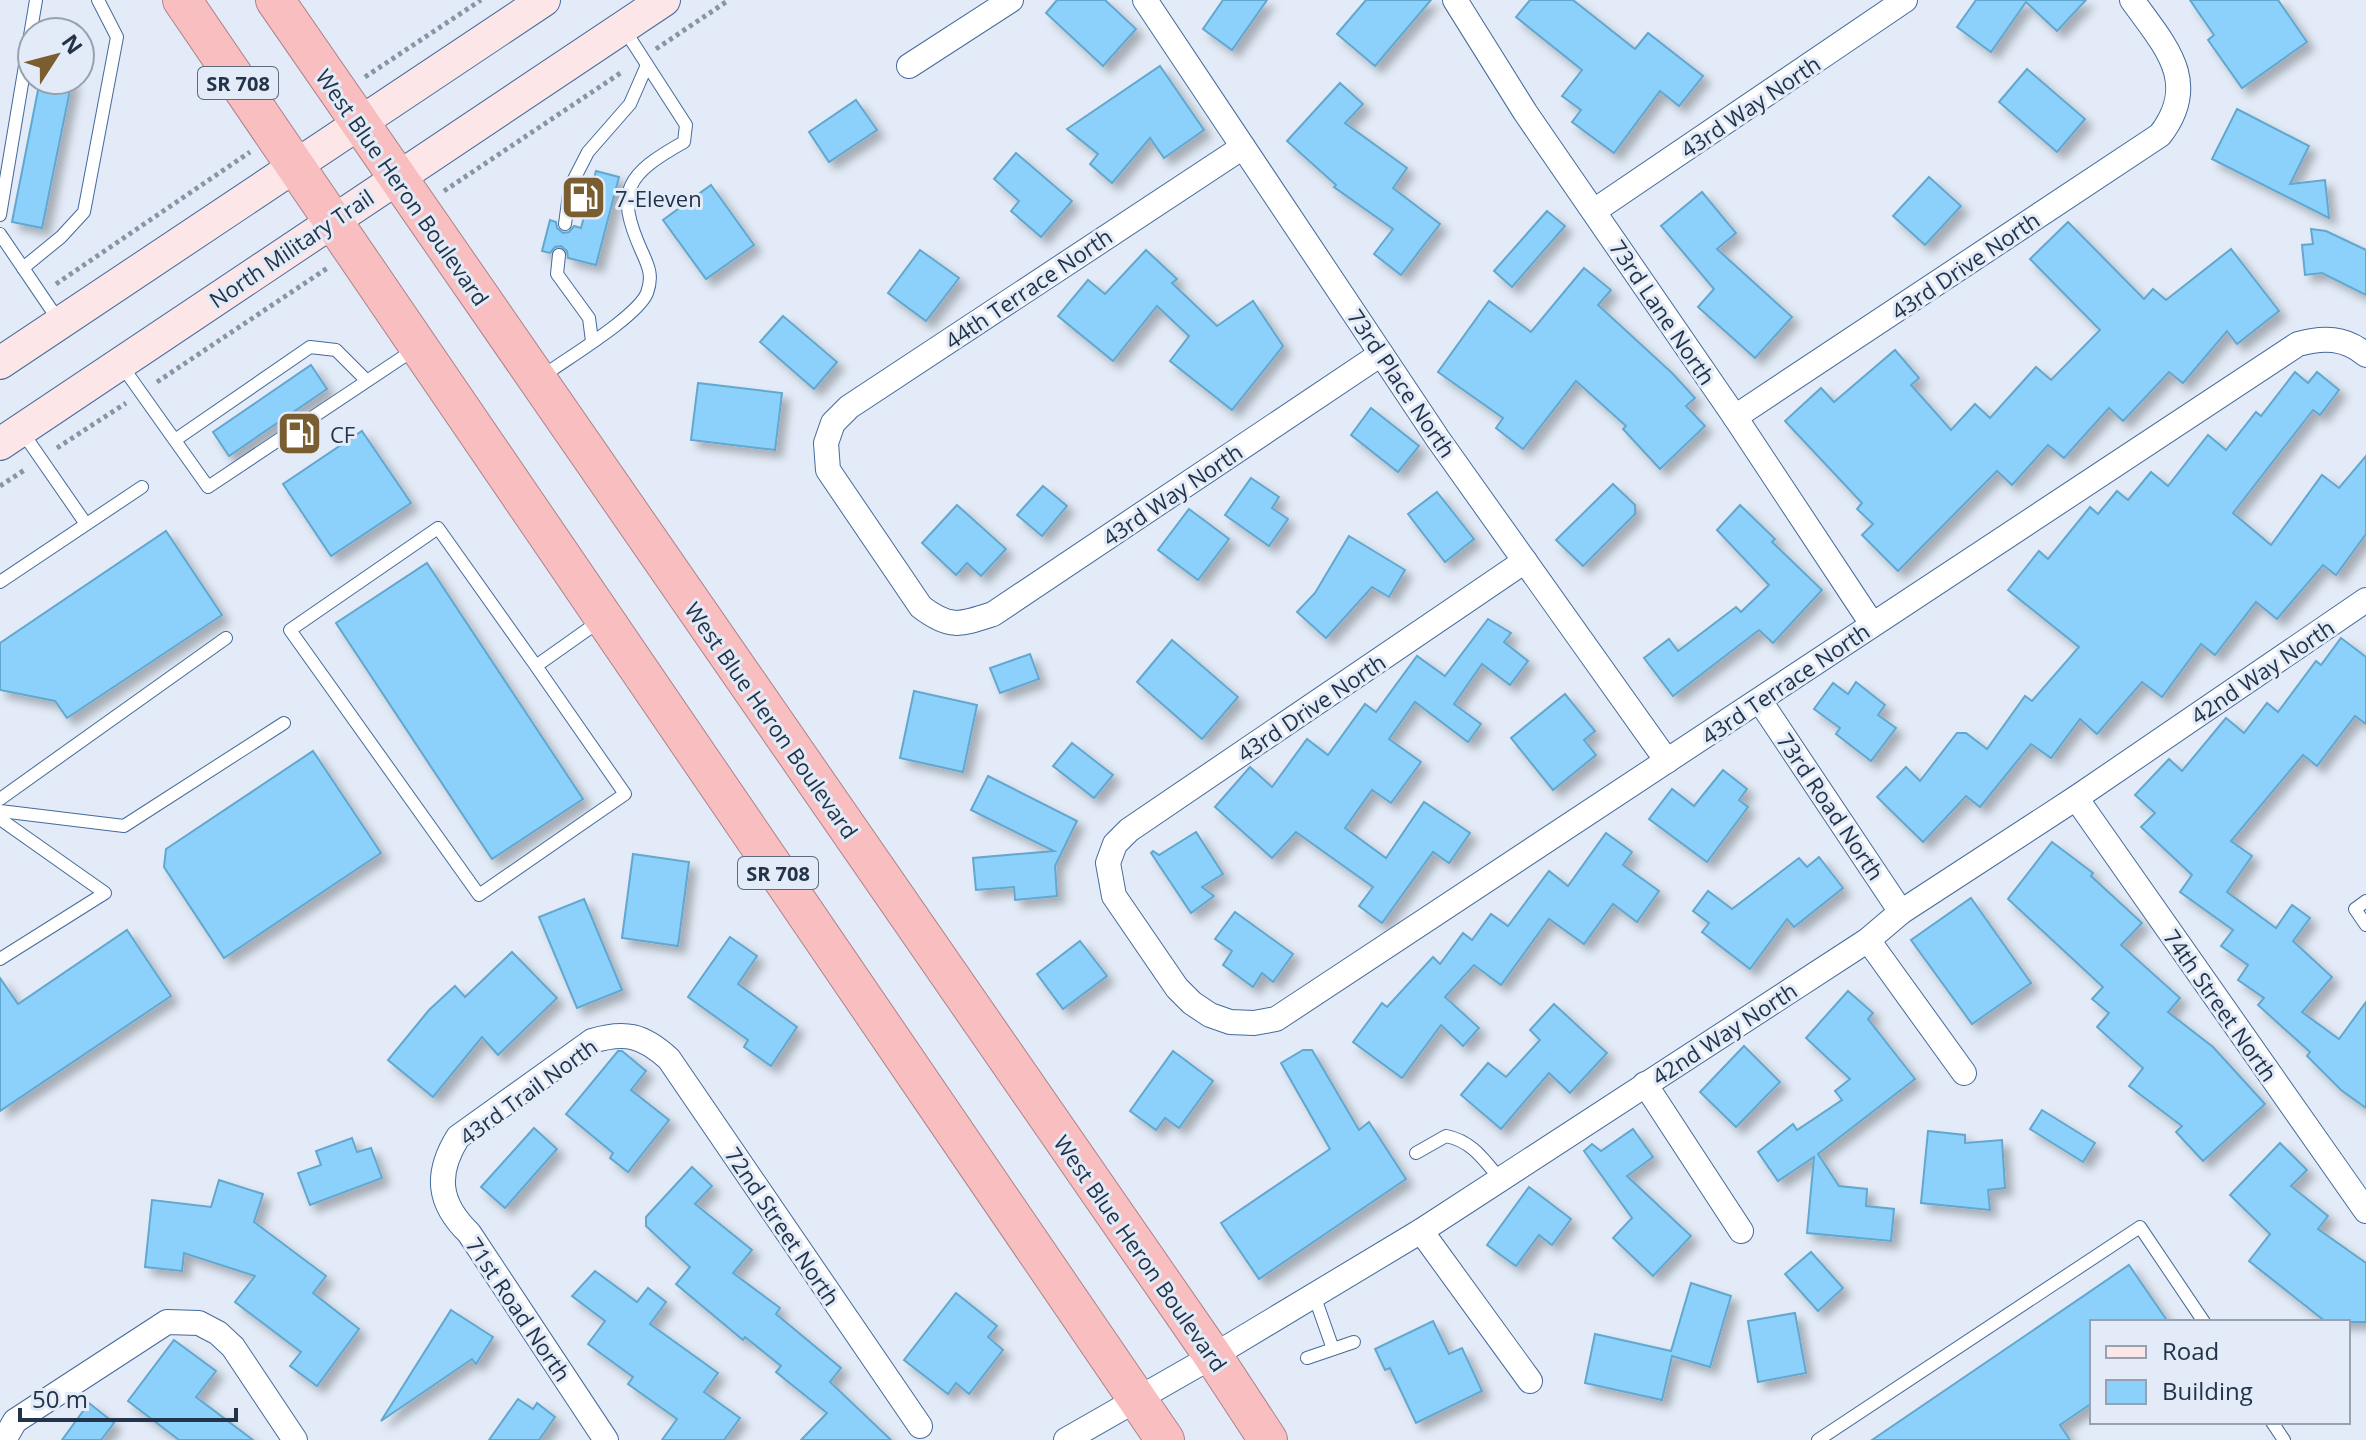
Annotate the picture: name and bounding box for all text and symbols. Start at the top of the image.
north arrow [16,16,96,96]
text: N [56,28,90,60]
street label: 43rd Way North [1674,48,1826,164]
street label: West Blue Heron Boulevard [310,63,496,311]
road number: SR 708 [198,67,278,99]
fuel station icon: 7-Eleven [560,174,608,222]
street label: North Military Trail [203,182,379,314]
place label: 7-Eleven [615,183,702,213]
street label: 43rd Drive North [1885,204,2045,326]
street label: 44th Terrace North [939,221,1117,355]
street label: 73rd Lane North [1603,234,1723,390]
street label: 73rd Place North [1341,303,1463,463]
fuel station icon: CF [275,410,323,458]
place label: CF [330,419,355,449]
street label: 43rd Way North [1096,436,1248,552]
street label: West Blue Heron Boulevard [679,596,865,844]
street label: 42nd Way North [2184,612,2340,730]
street label: 43rd Terrace North [1695,616,1875,750]
street label: 43rd Drive North [1231,646,1391,768]
street label: 73rd Road North [1771,726,1891,886]
road number: SR 708 [738,857,818,889]
street label: 74th Street North [2157,923,2285,1087]
street label: 42nd Way North [1646,975,1802,1091]
street label: 43rd Trail North [453,1031,603,1151]
street label: West Blue Heron Boulevard [1048,1129,1234,1377]
street label: 72nd Street North [719,1141,847,1311]
street label: 71st Road North [460,1231,578,1387]
legend [2090,1320,2350,1424]
text: Road [2162,1334,2219,1367]
scale bar [20,1372,236,1422]
text: Building [2162,1374,2253,1407]
text: 50 m [32,1382,88,1415]

